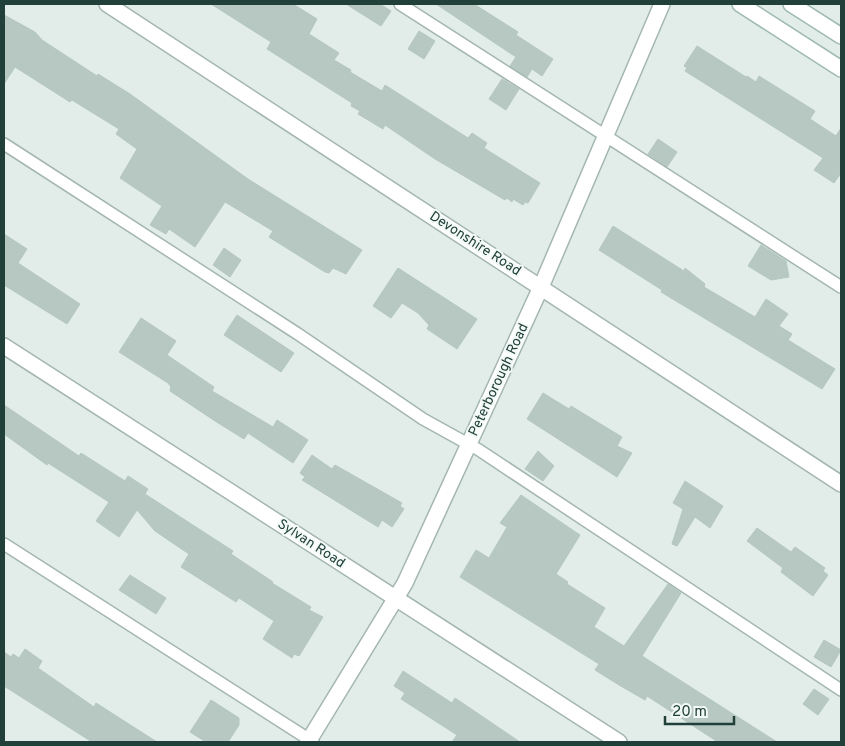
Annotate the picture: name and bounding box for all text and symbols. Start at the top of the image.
street label: Devonshire Road [426,208,524,280]
street label: Peterborough Road [465,321,533,439]
street label: Sylvan Road [274,516,348,572]
scale bar [665,694,734,726]
text: 20 m [672,703,707,722]

